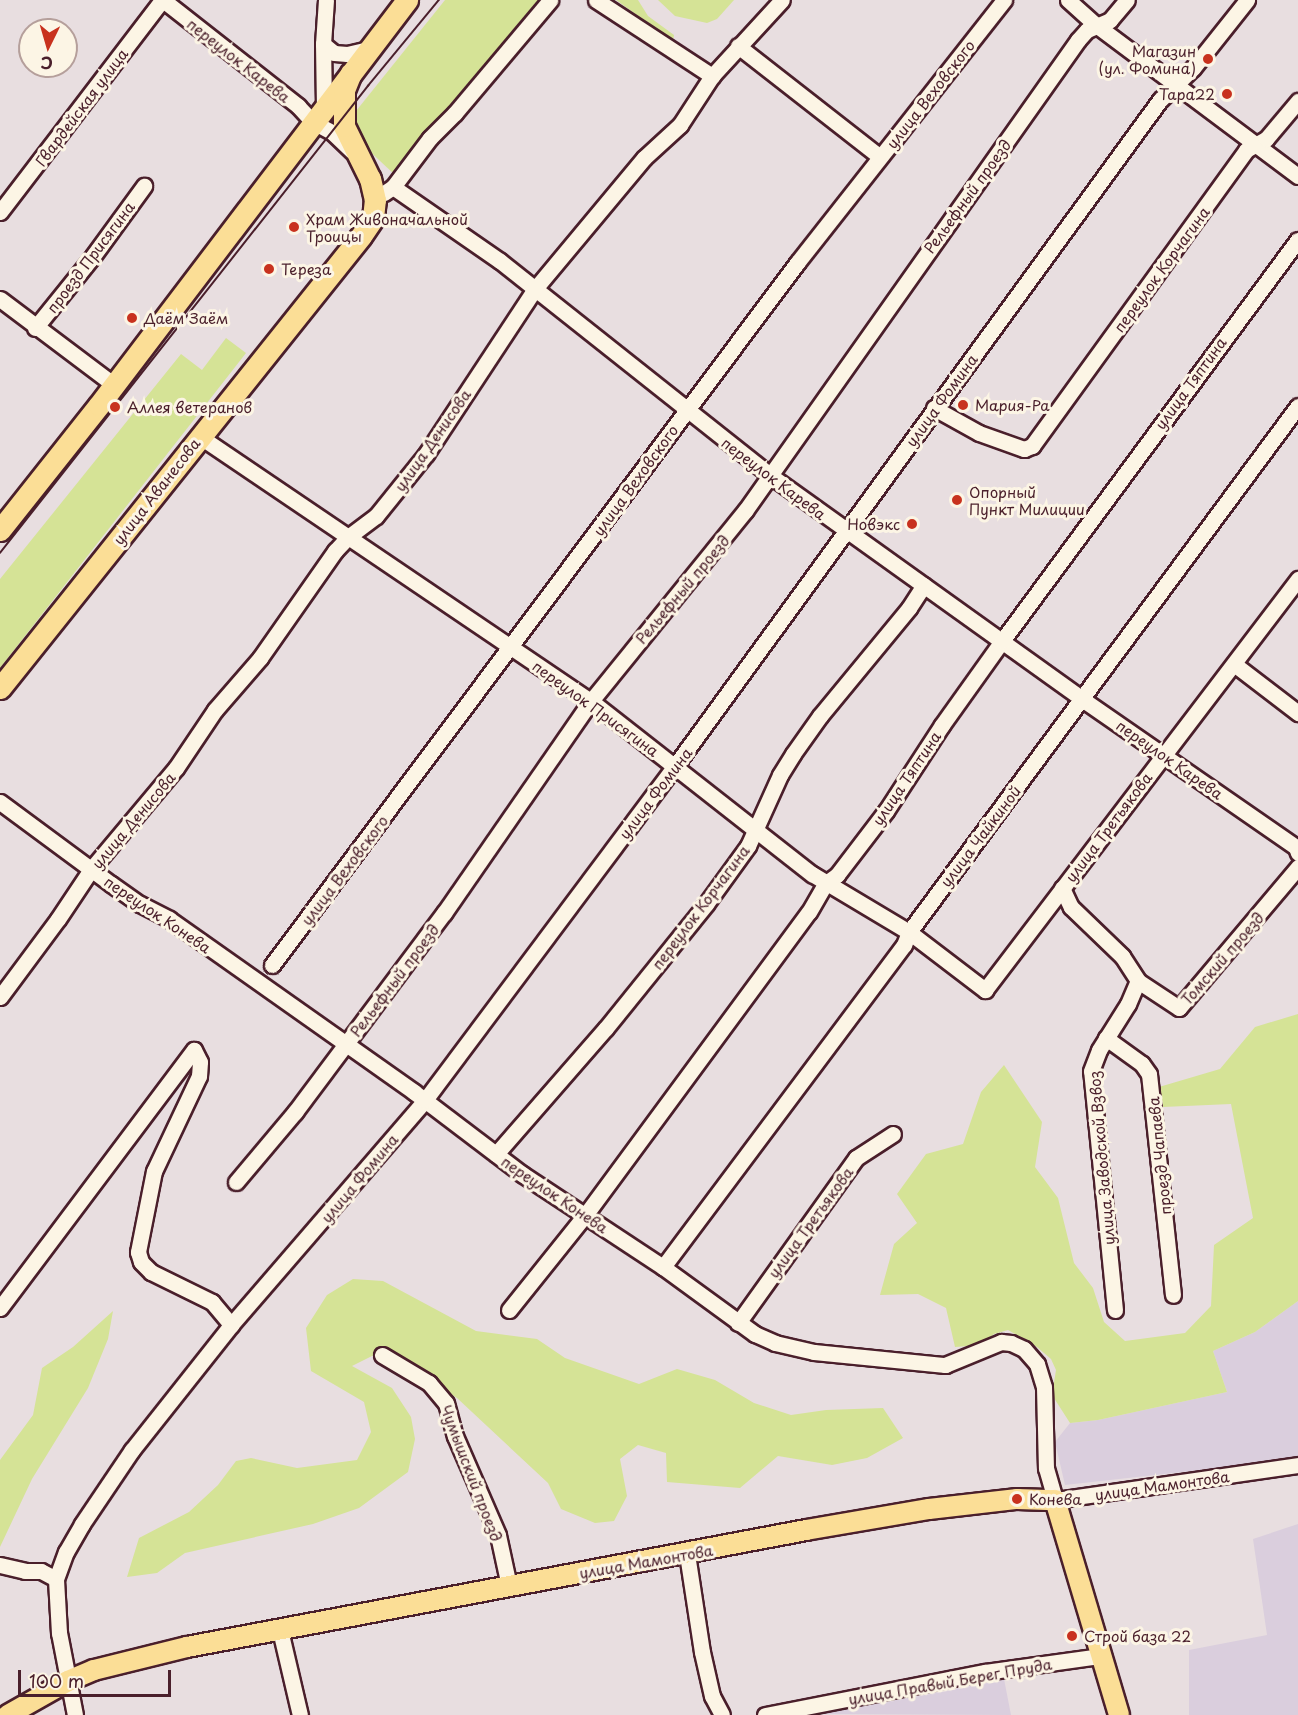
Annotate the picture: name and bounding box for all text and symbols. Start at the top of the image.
street label: переулок Карева [184,14,294,106]
north arrow [18,18,78,78]
street label: улица Веховского [882,36,978,152]
place label: Магазин (ул. Фомина) [1098,41,1196,76]
street label: Гвардейская улица [31,44,131,170]
text: С [40,51,54,76]
marker: Магазин (ул. Фомина) [1201,52,1215,66]
place label: Тара22 [1159,85,1215,103]
marker: Тара22 [1220,87,1234,101]
street label: Рельефный проезд [920,136,1014,256]
street label: проезд Присягина [42,198,138,316]
street label: переулок Корчагина [1109,203,1213,335]
place label: Храм Живоначальной Троицы [306,209,469,244]
marker: Храм Живоначальной Троицы [287,220,301,234]
place label: Тереза [281,260,331,278]
marker: Тереза [262,262,276,276]
place label: Даём Заём [144,309,229,327]
marker: Даём Заём [125,311,139,325]
street label: улица Тяптина [1150,333,1230,433]
street label: улица Фомина [901,350,981,450]
street label: улица Денисова [390,385,474,495]
place label: Мария-Ра [975,396,1050,414]
place label: Аллея ветеранов [127,398,253,416]
marker: Мария-Ра [956,398,970,412]
marker: Аллея ветеранов [108,400,122,414]
street label: улица Веховского [589,421,681,539]
street label: переулок Карева [718,433,830,523]
street label: улица Аванесова [109,434,203,548]
place label: Опорный Пункт Милиции [969,482,1085,517]
marker: Опорный Пункт Милиции [950,493,964,507]
place label: Новэкс [847,515,900,533]
marker: Новэкс [905,517,919,531]
street label: Рельефный проезд [631,531,733,647]
street label: переулок Присягина [529,656,663,760]
street label: переулок Карева [1113,715,1227,803]
street label: улица Тяптина [868,727,944,829]
street label: улица Фомина [615,743,695,843]
street label: улица Денисова [87,768,179,872]
street label: улица Третьякова [1061,768,1155,886]
street label: улица Чайкиной [936,782,1024,890]
street label: улица Веховского [297,811,391,929]
street label: переулок Корчагина [647,841,753,973]
street label: переулок Конева [101,872,215,956]
street label: Томский проезд [1177,908,1267,1008]
street label: Рельефный проезд [346,920,442,1040]
street label: улица Заводской Взвоз [1084,1070,1118,1246]
street label: проезд Чапаева [1144,1096,1174,1216]
street label: улица Фомина [317,1130,401,1226]
street label: переулок Конева [498,1152,612,1236]
street label: улица Третьякова [763,1163,857,1281]
street label: Чумышский проезд [438,1402,506,1544]
street label: улица Мамонтова [1093,1467,1231,1503]
place label: Конева [1029,1490,1082,1508]
marker: Конева [1010,1492,1024,1506]
street label: улица Мамонтова [577,1540,715,1582]
place label: Строй база 22 [1084,1627,1193,1645]
marker: Строй база 22 [1065,1629,1079,1643]
street label: улица Правый Берег Пруда [846,1654,1054,1708]
scale bar [21,1658,174,1696]
text: 100 m [29,1667,84,1694]

